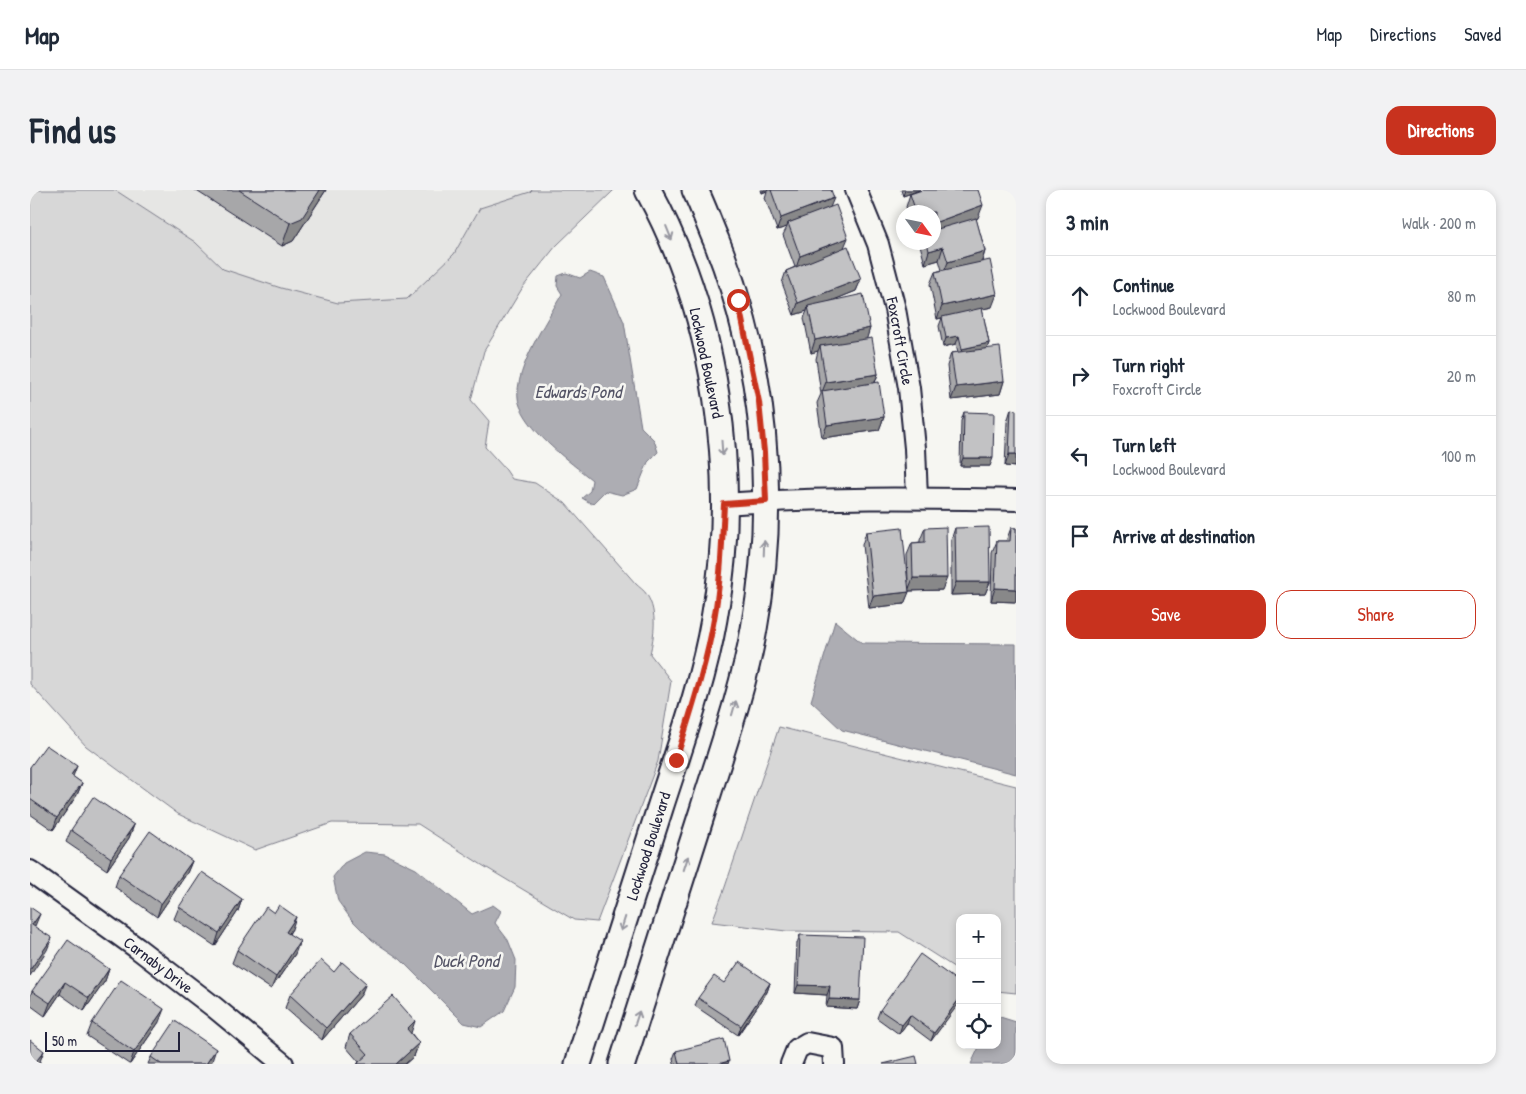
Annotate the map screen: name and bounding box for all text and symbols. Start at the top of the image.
text: Map [25,19,59,51]
text: Map [1317,22,1342,47]
text: Directions [1370,22,1436,47]
text: Saved [1464,22,1501,47]
button: Directions [1386,106,1496,155]
text: Find us [30,107,116,154]
north arrow [896,205,941,250]
text: 3 min [1066,208,1109,237]
text: Walk · 200 m [1402,212,1476,234]
one-way arrow [666,226,675,241]
text: Continue [1113,272,1174,298]
icon: ahead [1066,282,1094,310]
text: 80 m [1447,285,1476,307]
route start [727,289,750,312]
street label: Foxcroft Circle [881,294,919,387]
text: Lockwood Boulevard [1113,298,1225,320]
street label: Lockwood Boulevard [685,306,729,420]
text: Turn right [1113,352,1184,378]
icon: right [1066,362,1094,390]
text: 20 m [1447,365,1476,387]
text: Foxcroft Circle [1113,378,1202,400]
water label: Edwards Pond [535,379,624,404]
text: Turn left [1113,432,1176,458]
one-way arrow [718,440,727,456]
icon: left [1066,442,1094,470]
text: 100 m [1441,445,1476,467]
text: Lockwood Boulevard [1113,458,1225,480]
icon: arrive [1066,522,1094,550]
text: Arrive at destination [1113,523,1255,549]
one-way arrow [759,540,768,556]
button: Save [1066,590,1266,639]
button: Share [1276,590,1476,639]
one-way arrow [730,700,740,716]
route end [665,749,688,772]
street label: Lockwood Boulevard [620,789,675,903]
one-way arrow [682,855,691,871]
map controls [956,914,1001,1049]
button: + [956,914,1001,959]
one-way arrow [618,915,627,931]
street label: Carnaby Drive [119,931,198,999]
water label: Duck Pond [433,948,502,973]
button: − [956,959,1001,1004]
button: locate [956,1004,1001,1049]
one-way arrow [632,1010,642,1026]
scale bar [45,1029,180,1052]
text: 50 m [52,1031,77,1050]

